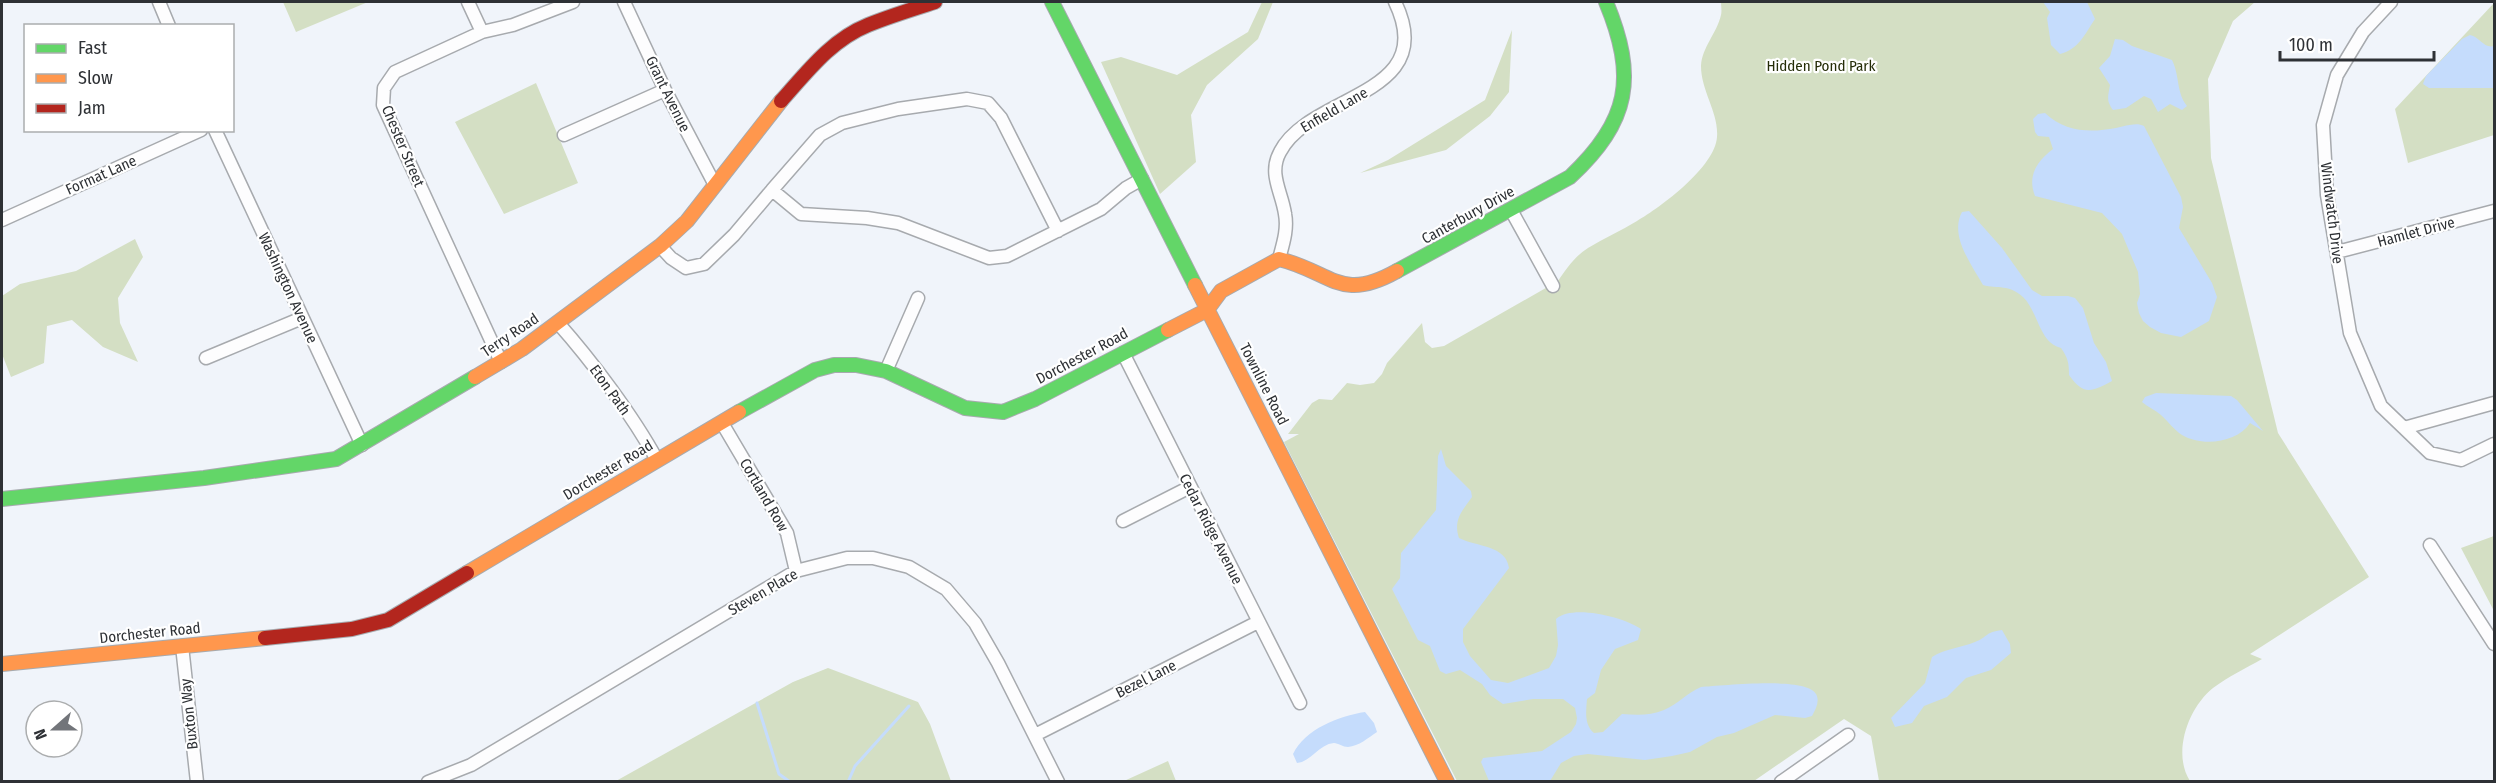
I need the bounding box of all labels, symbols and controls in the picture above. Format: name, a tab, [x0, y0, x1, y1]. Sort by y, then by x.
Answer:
legend	[24, 24, 234, 132]
scale bar	[2280, 24, 2434, 62]
text: 100 m	[2289, 34, 2333, 56]
text: Fast	[78, 37, 107, 59]
street label: Grant Avenue	[642, 53, 694, 135]
park label: Hidden Pond Park	[1766, 57, 1876, 75]
text: Slow	[78, 67, 113, 89]
street label: Enfield Lane	[1297, 84, 1371, 136]
text: Jam	[78, 97, 106, 119]
street label: Chester Street	[378, 102, 428, 190]
street label: Format Lane	[63, 151, 139, 199]
street label: Windwatch Drive	[2317, 161, 2347, 265]
street label: Canterbury Drive	[1419, 182, 1517, 248]
street label: Hamlet Drive	[2375, 213, 2457, 251]
street label: Washington Avenue	[254, 230, 322, 346]
street label: Terry Road	[478, 309, 542, 361]
street label: Dorchester Road	[1033, 324, 1131, 388]
street label: Townline Road	[1236, 340, 1292, 428]
street label: Eton Path	[586, 361, 634, 419]
street label: Dorchester Road	[560, 436, 656, 504]
street label: Cortland Row	[736, 455, 792, 535]
street label: Cedar Ridge Avenue	[1175, 471, 1247, 587]
street label: Steven Place	[725, 565, 801, 619]
street label: Dorchester Road	[99, 619, 201, 647]
street label: Bezel Lane	[1113, 656, 1179, 702]
street label: Buxton Way	[176, 677, 202, 750]
north arrow	[24, 699, 84, 759]
text: N	[30, 726, 51, 742]

